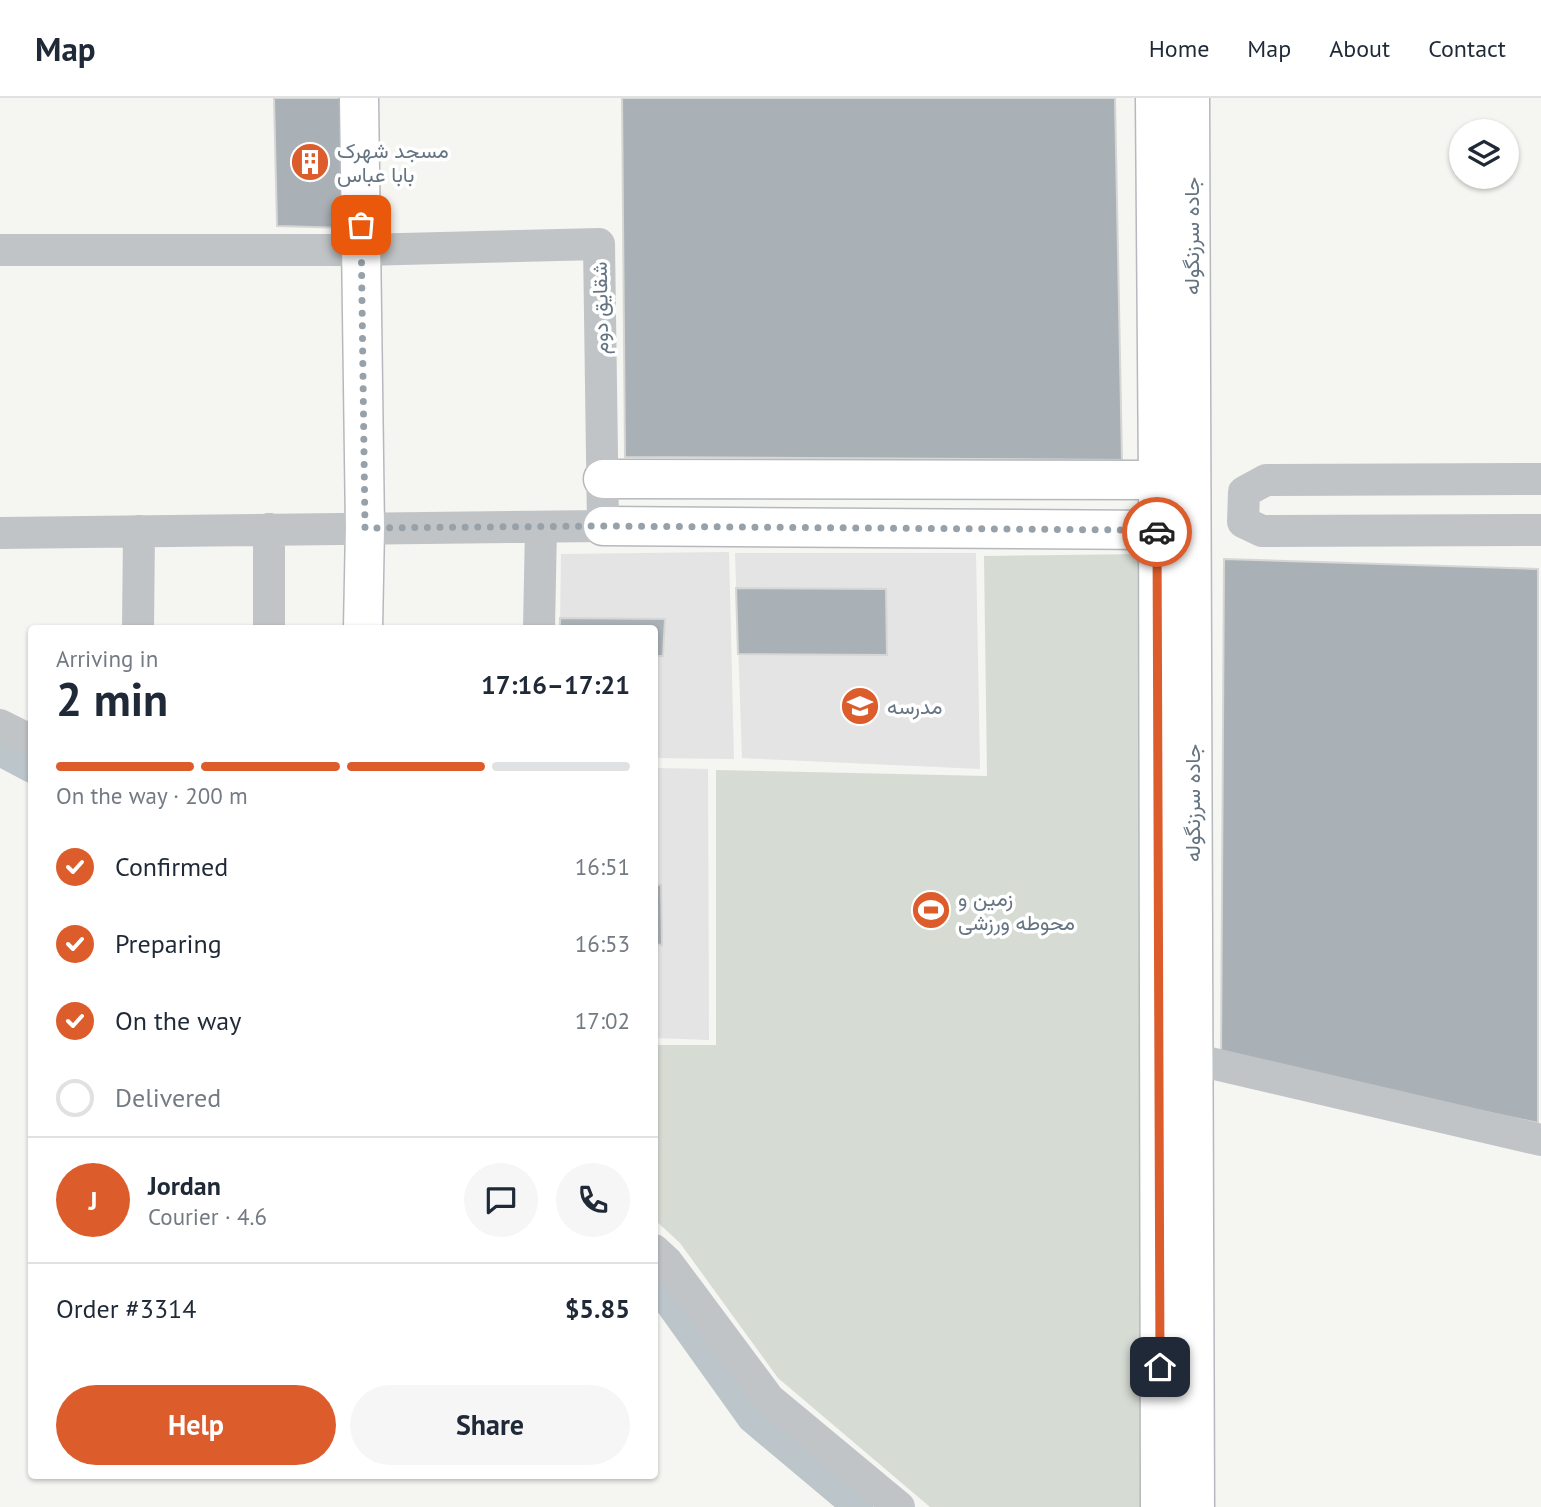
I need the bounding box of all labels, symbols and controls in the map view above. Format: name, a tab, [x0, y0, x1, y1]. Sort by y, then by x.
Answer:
text: Map	[35, 27, 96, 70]
text: Home	[1149, 33, 1209, 64]
text: Map	[1247, 33, 1291, 64]
text: About	[1329, 33, 1390, 64]
text: Contact	[1428, 33, 1506, 64]
map controls	[1449, 119, 1519, 189]
button: layers	[1449, 119, 1519, 189]
place label: مسجد شهرک بابا عباس	[337, 137, 449, 188]
building icon: مسجد شهرک بابا عباس	[289, 141, 331, 183]
street label: جاده سرزنگوله	[1178, 177, 1205, 295]
pin	[331, 195, 391, 255]
icon: bag	[342, 206, 380, 244]
street label: شقایق دوم	[586, 261, 615, 355]
courier	[1122, 497, 1192, 567]
icon: car	[1138, 513, 1176, 551]
text: Arriving in	[56, 644, 158, 673]
text: 17:16–17:21	[481, 668, 630, 701]
text: 2 min	[56, 669, 168, 729]
school or university icon: مدرسه	[839, 685, 881, 727]
place label: مدرسه	[887, 693, 942, 720]
street label: جاده سرزنگوله	[1179, 744, 1206, 862]
text: On the way · 200 m	[56, 781, 248, 810]
icon: check	[56, 848, 94, 886]
text: Confirmed	[115, 850, 228, 883]
text: 16:51	[575, 852, 630, 881]
place label: زمین و محوطه ورزشی	[958, 885, 1075, 936]
sports icon: زمین و محوطه ورزشی	[910, 889, 952, 931]
icon: check	[56, 925, 94, 963]
text: Preparing	[115, 927, 222, 960]
text: 16:53	[575, 929, 630, 958]
icon: check	[56, 1002, 94, 1040]
text: On the way	[115, 1004, 241, 1037]
text: 17:02	[575, 1006, 630, 1035]
text: Delivered	[115, 1081, 221, 1114]
button: chat	[464, 1163, 538, 1237]
button: phone	[556, 1163, 630, 1237]
text: Jordan	[148, 1169, 221, 1202]
text: J	[89, 1184, 97, 1217]
text: Courier · 4.6	[148, 1202, 267, 1231]
text: Order #3314	[56, 1292, 196, 1325]
text: $5.85	[565, 1292, 630, 1325]
pin	[1130, 1337, 1190, 1397]
icon: home	[1141, 1348, 1179, 1386]
button: Help	[56, 1385, 336, 1465]
button: Share	[350, 1385, 630, 1465]

